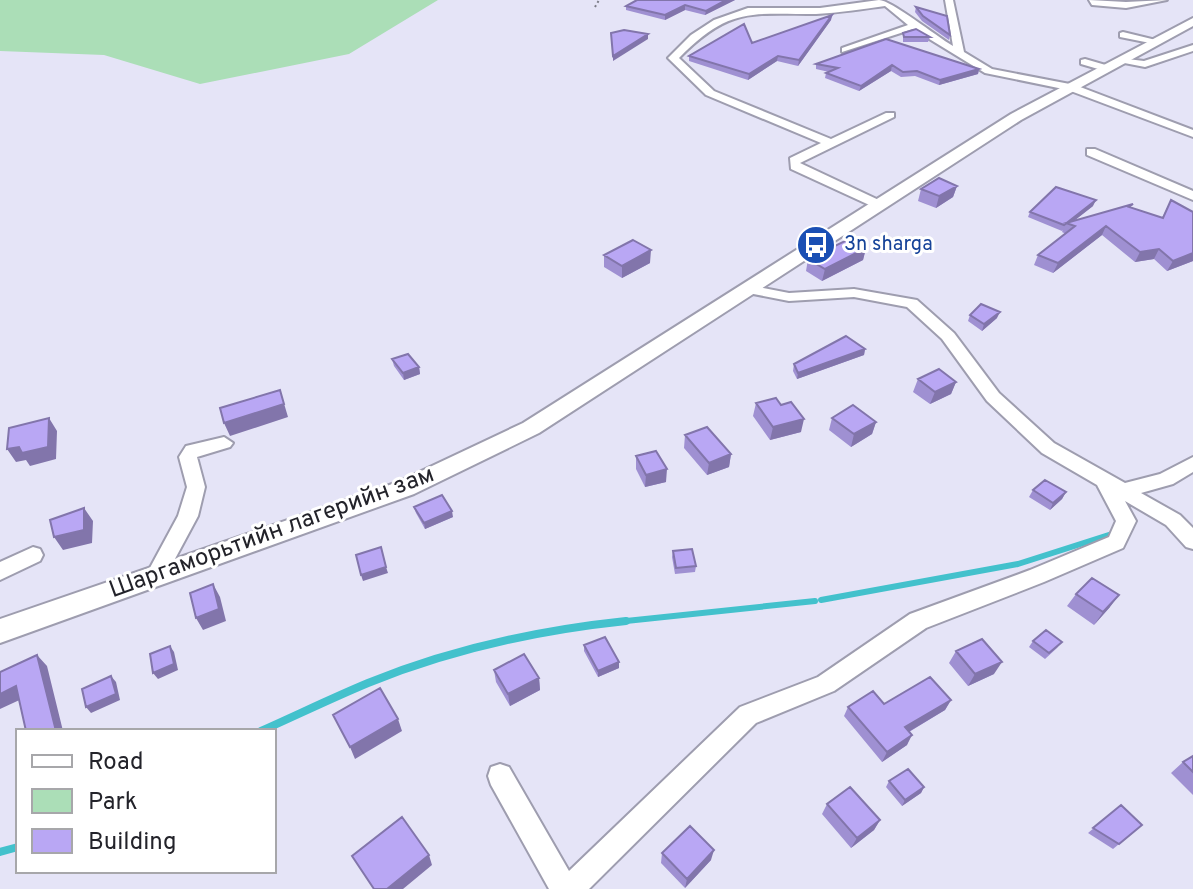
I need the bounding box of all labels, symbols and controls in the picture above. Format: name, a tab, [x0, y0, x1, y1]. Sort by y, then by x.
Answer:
bus stop icon: 3n sharga	[795, 224, 837, 266]
place label: 3n sharga	[844, 232, 933, 258]
street label: Шаргаморьтийн лагерийн зам	[105, 460, 439, 606]
legend	[16, 729, 276, 873]
text: Road	[88, 748, 144, 778]
text: Park	[88, 788, 138, 818]
text: Building	[88, 828, 177, 858]

